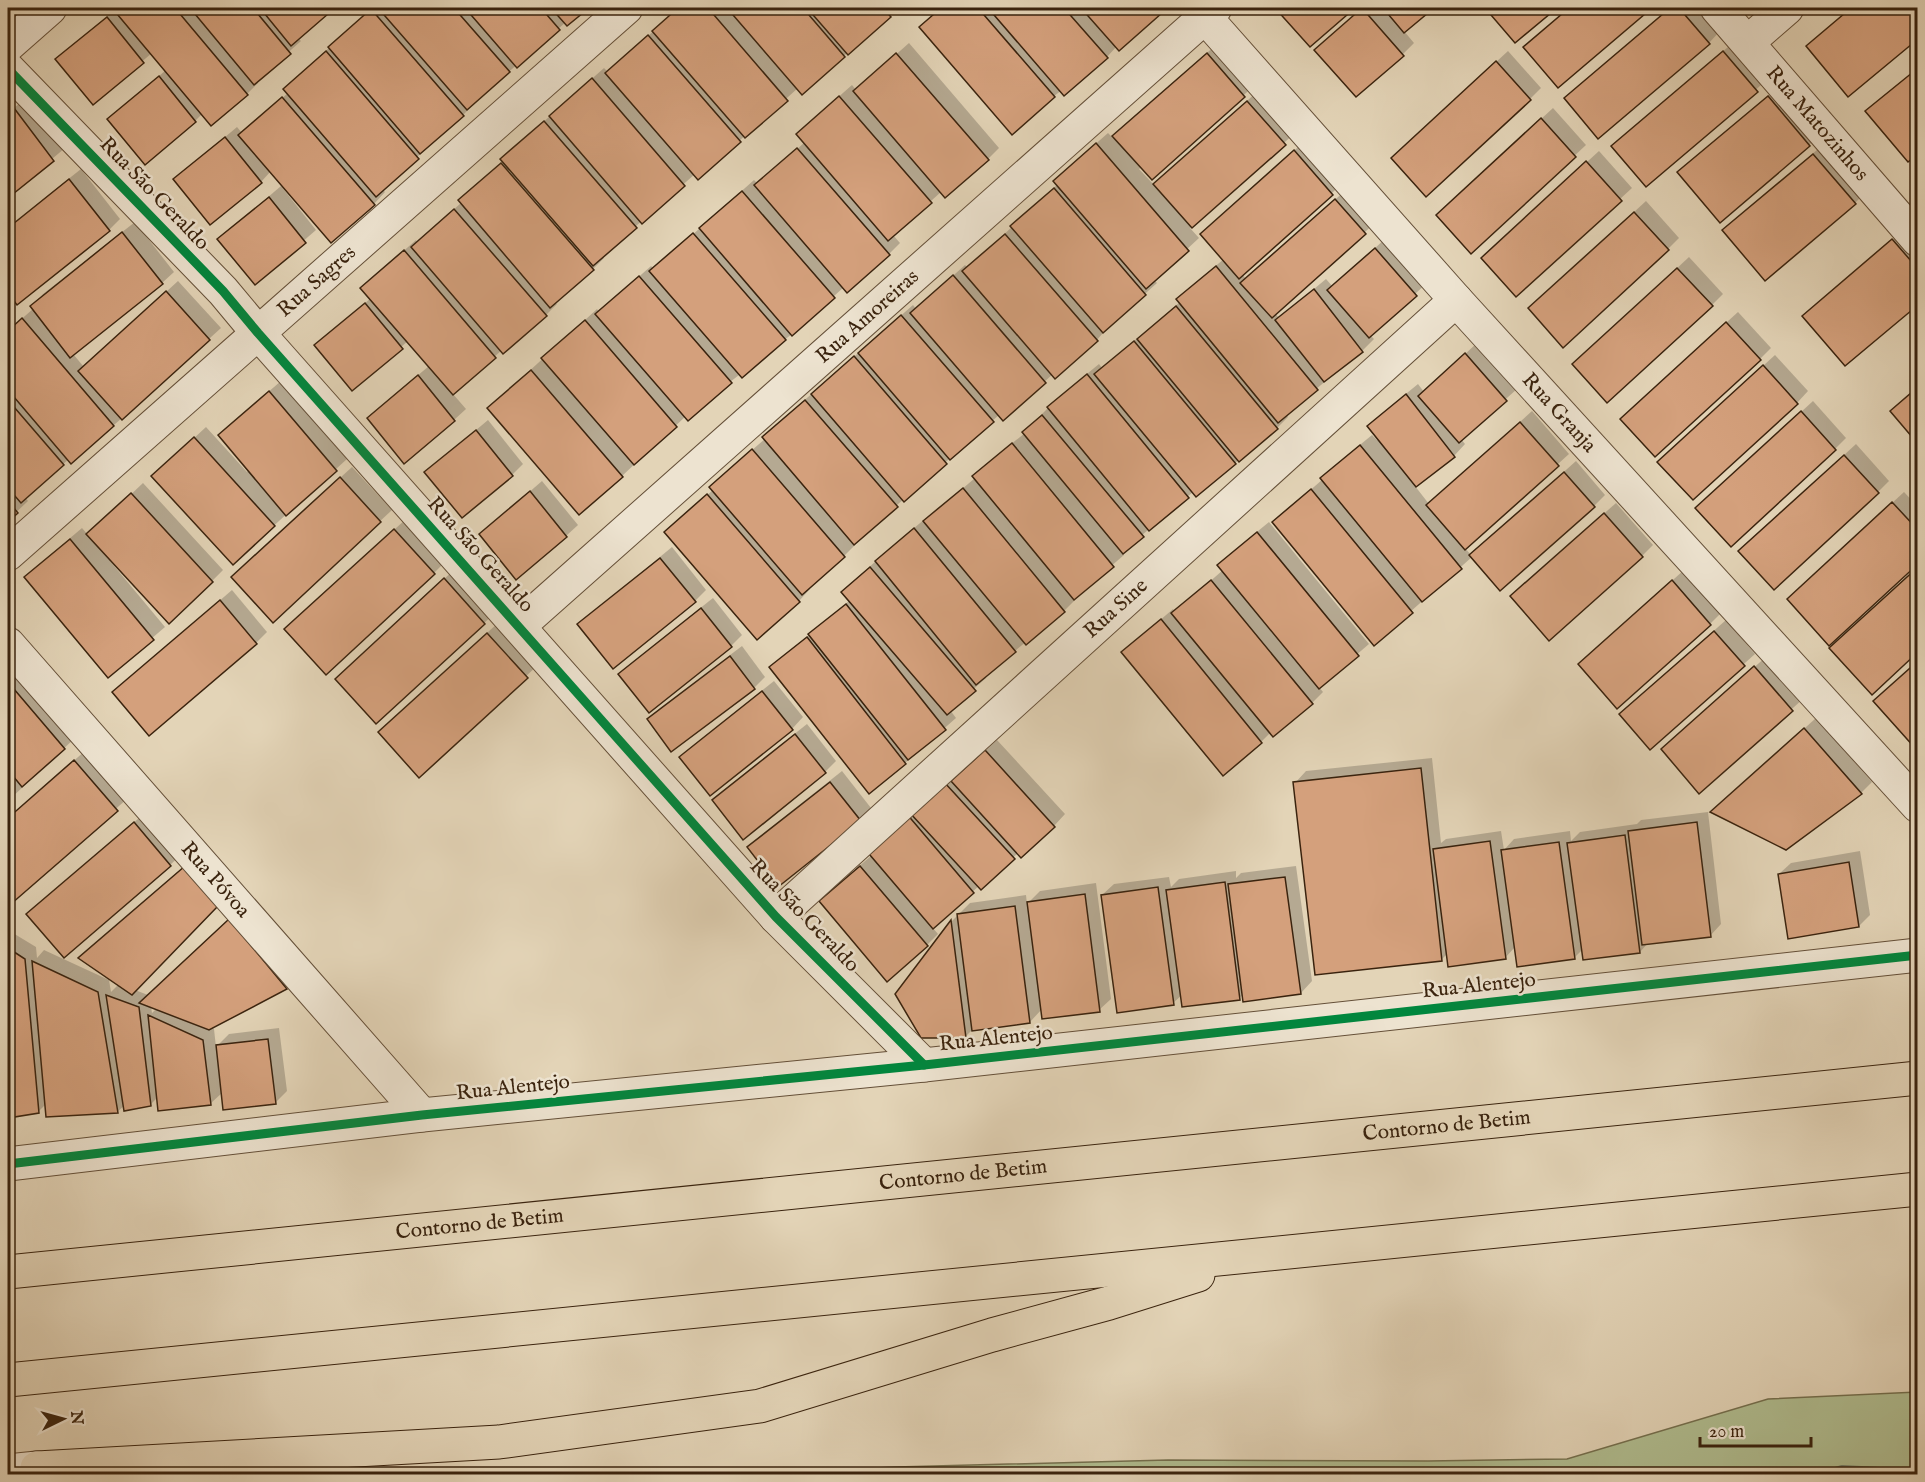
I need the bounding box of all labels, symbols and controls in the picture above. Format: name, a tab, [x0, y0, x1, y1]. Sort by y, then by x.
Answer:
street label: Rua Matozinhos	[1760, 60, 1875, 187]
street label: Rua São Geraldo	[93, 132, 215, 256]
street label: Rua Sagres	[272, 239, 362, 323]
street label: Rua Amoreiras	[810, 264, 925, 370]
street label: Rua Granja	[1516, 367, 1603, 459]
street label: Rua São Geraldo	[421, 491, 539, 619]
street label: Rua Sine	[1078, 572, 1154, 645]
street label: Rua Póvoa	[175, 836, 257, 924]
street label: Rua São Geraldo	[743, 854, 865, 978]
street label: Rua Alentejo	[1421, 967, 1537, 1005]
street label: Rua Alentejo	[938, 1020, 1054, 1058]
street label: Rua Alentejo	[455, 1069, 571, 1107]
street label: Contorno de Betim	[1361, 1104, 1532, 1148]
street label: Contorno de Betim	[878, 1153, 1048, 1197]
street label: Contorno de Betim	[394, 1202, 565, 1246]
north arrow	[33, 1389, 93, 1449]
text: N	[65, 1409, 87, 1426]
scale bar	[1700, 1410, 1811, 1448]
text: 20 m	[1709, 1421, 1744, 1444]

